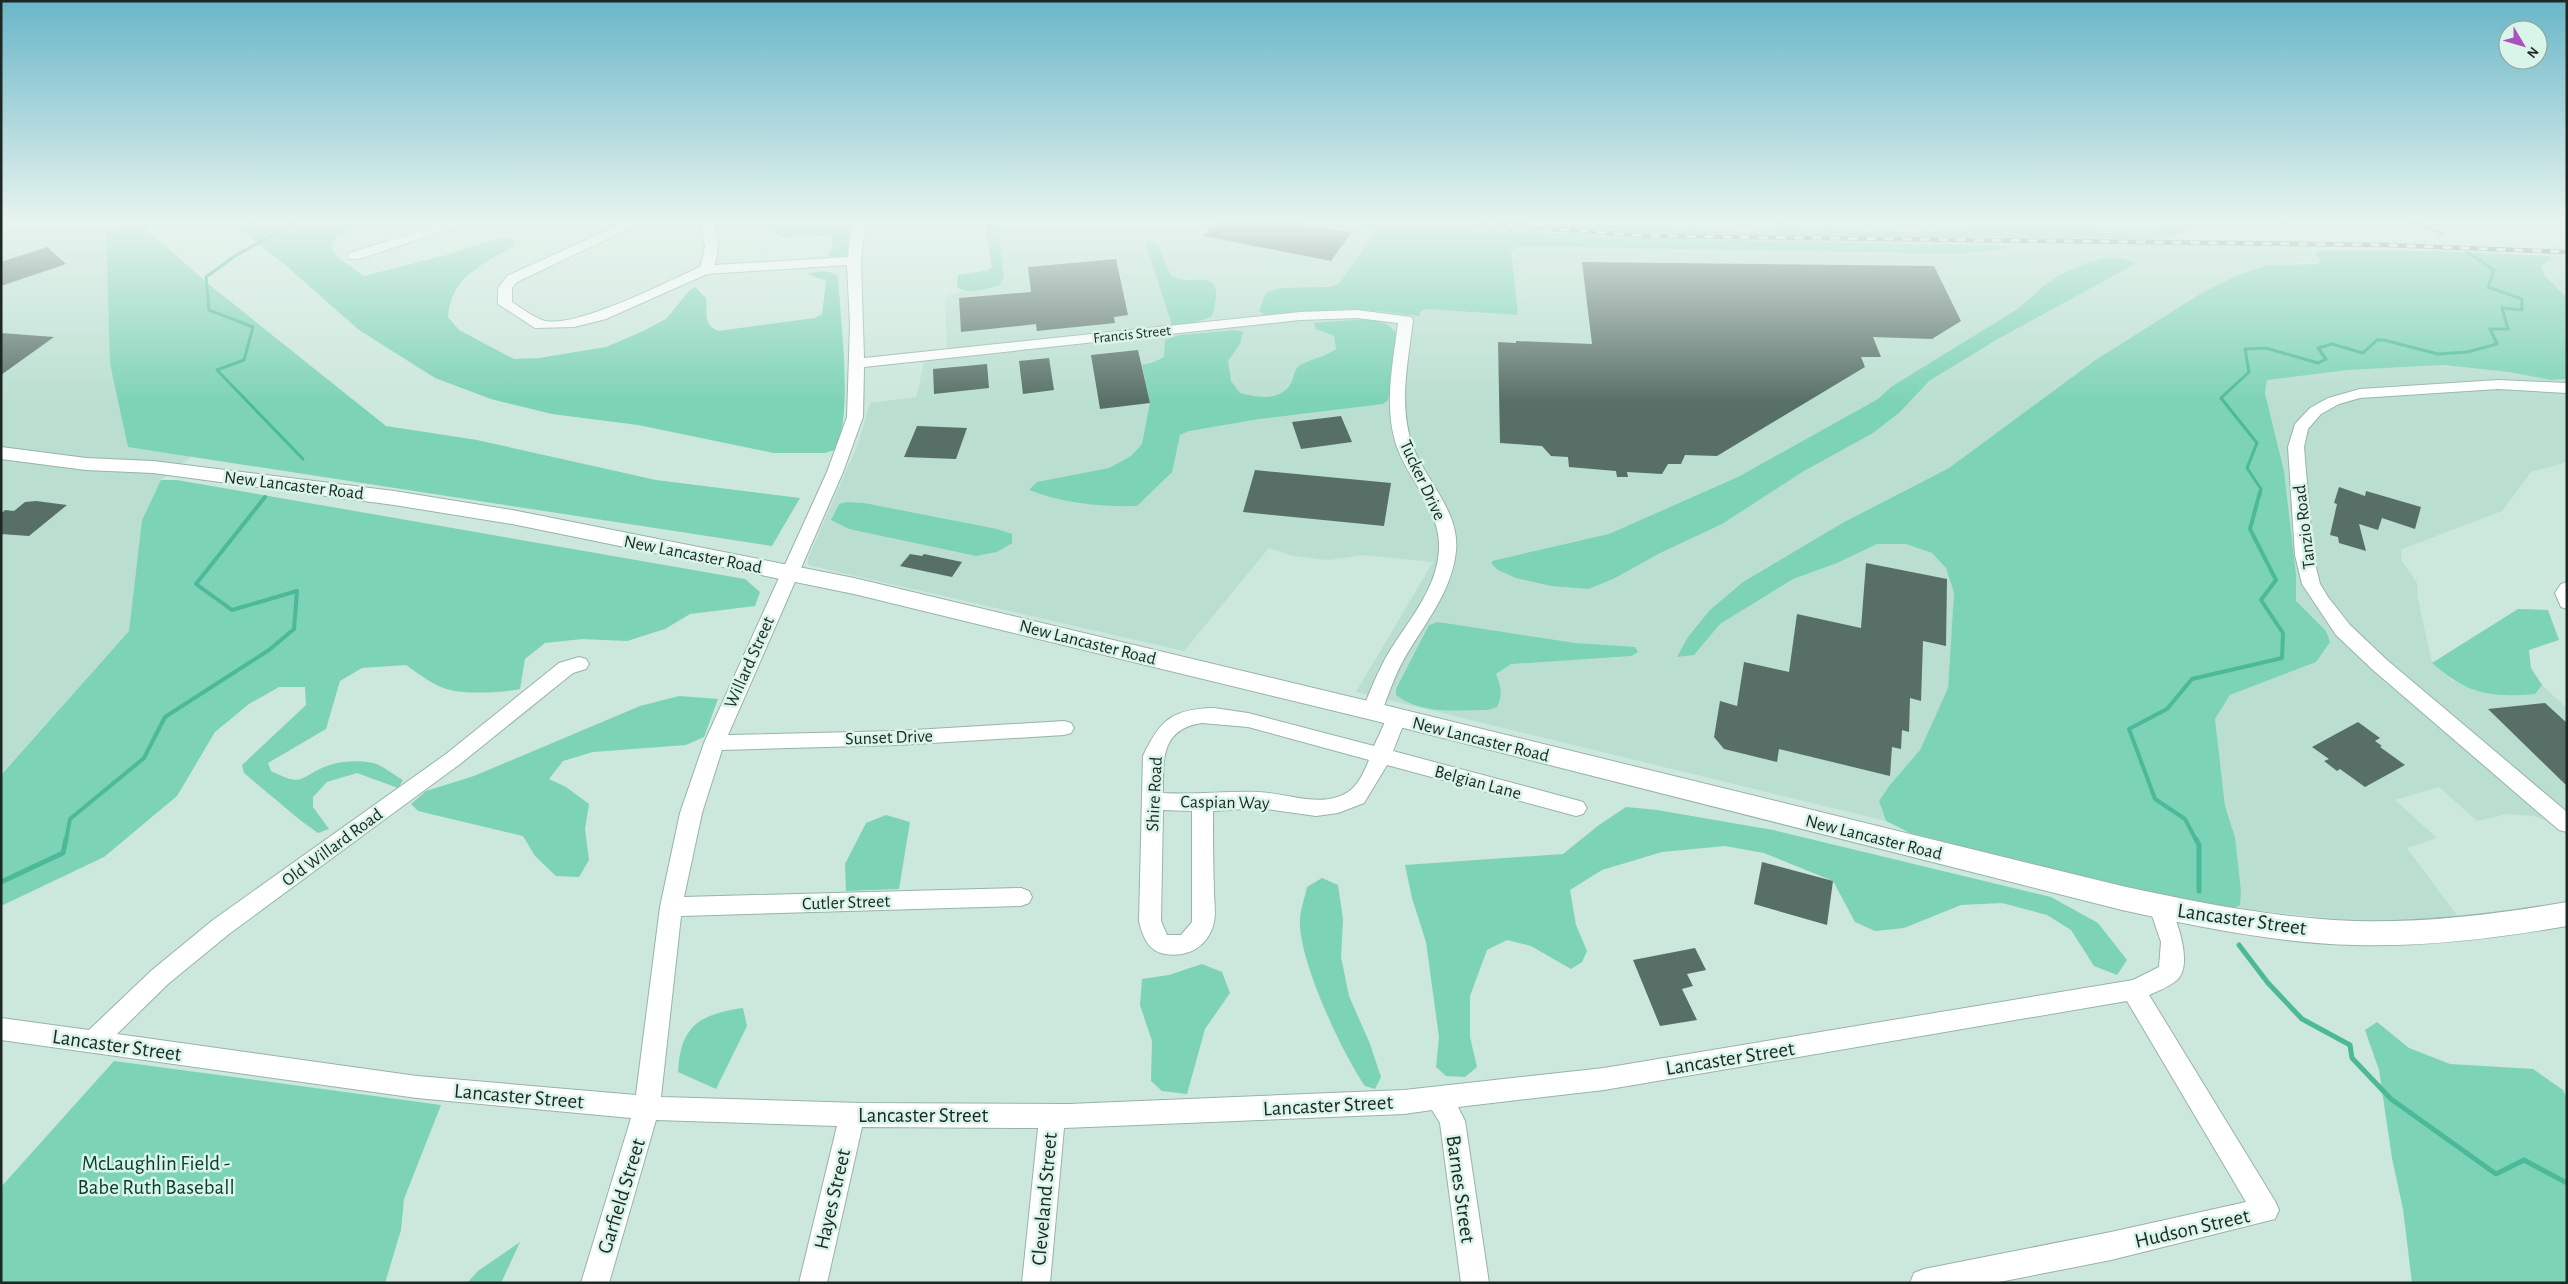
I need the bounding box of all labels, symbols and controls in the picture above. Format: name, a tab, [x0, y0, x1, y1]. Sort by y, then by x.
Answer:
north arrow	[2498, 20, 2548, 70]
text: N	[2524, 44, 2541, 61]
street label: Francis Street	[1093, 323, 1172, 346]
street label: Tucker Drive	[1396, 438, 1448, 523]
street label: New Lancaster Road	[223, 469, 365, 503]
street label: Tanzio Road	[2291, 484, 2319, 570]
street label: New Lancaster Road	[622, 533, 763, 577]
street label: Willard Street	[722, 614, 778, 711]
street label: New Lancaster Road	[1017, 617, 1158, 669]
street label: New Lancaster Road	[1410, 714, 1551, 766]
street label: Sunset Drive	[845, 727, 933, 749]
street label: Shire Road	[1144, 756, 1166, 832]
street label: Belgian Lane	[1432, 763, 1523, 803]
street label: Caspian Way	[1180, 793, 1270, 813]
street label: Old Willard Road	[279, 805, 386, 890]
street label: New Lancaster Road	[1803, 812, 1944, 864]
street label: Cutler Street	[802, 892, 891, 914]
street label: Lancaster Street	[2176, 900, 2308, 939]
street label: Lancaster Street	[51, 1026, 183, 1065]
street label: Lancaster Street	[1664, 1038, 1796, 1079]
street label: Lancaster Street	[453, 1080, 585, 1113]
street label: Lancaster Street	[1262, 1092, 1394, 1119]
street label: Lancaster Street	[858, 1105, 988, 1126]
street label: Cleveland Street	[1028, 1131, 1061, 1266]
street label: Barnes Street	[1443, 1134, 1479, 1245]
street label: Garfield Street	[594, 1136, 649, 1256]
street label: Hayes Street	[811, 1147, 854, 1251]
park label: McLaughlin Field - Babe Ruth Baseball	[77, 1153, 235, 1198]
street label: Hudson Street	[2133, 1205, 2252, 1252]

